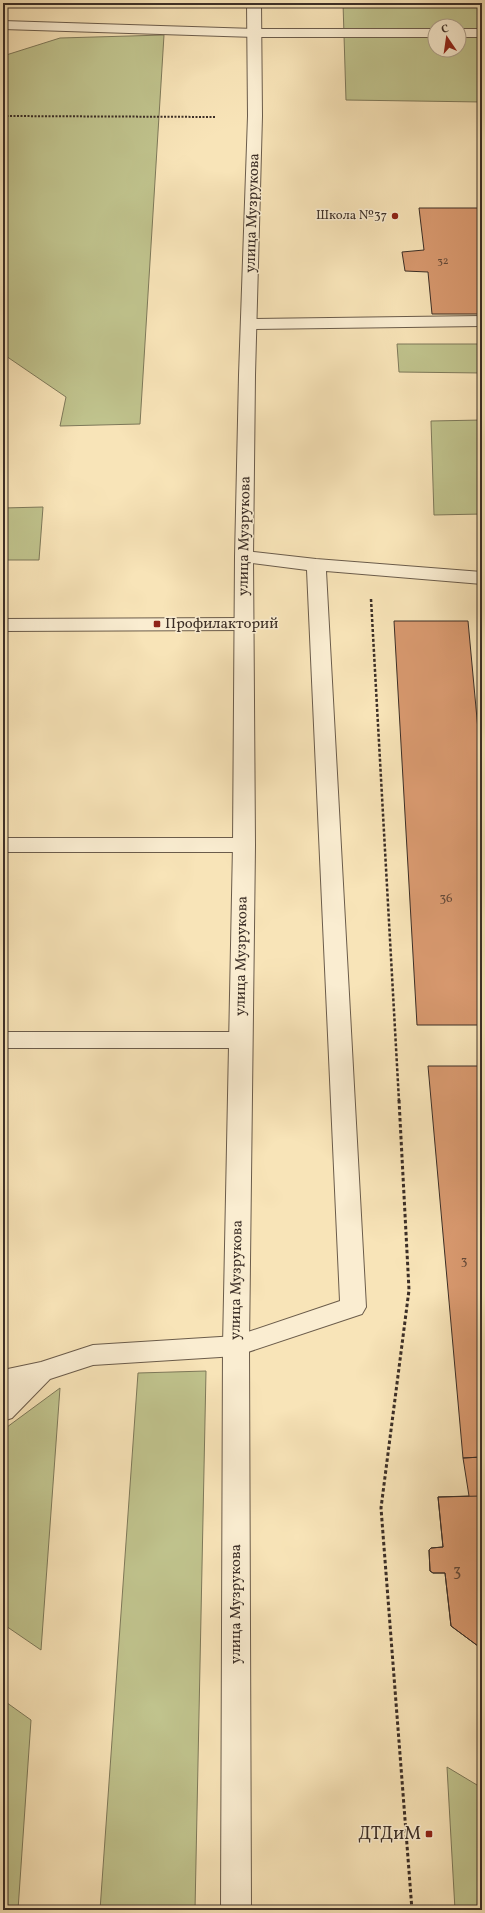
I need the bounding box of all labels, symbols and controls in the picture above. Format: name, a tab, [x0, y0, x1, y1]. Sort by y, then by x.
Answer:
north arrow	[427, 18, 467, 58]
text: С	[440, 22, 450, 38]
street label: улица Музрукова	[240, 153, 266, 273]
place label: Школа №37	[316, 207, 387, 225]
marker: Школа №37	[390, 211, 400, 221]
house number: 32	[437, 254, 449, 269]
street label: улица Музрукова	[233, 476, 257, 596]
place label: Профилакторий	[165, 614, 278, 635]
marker: Профилакторий	[152, 619, 162, 629]
house number: 36	[439, 890, 453, 908]
street label: улица Музрукова	[230, 896, 254, 1016]
street label: улица Музрукова	[225, 1220, 249, 1340]
house number: 3	[461, 1253, 468, 1271]
street label: улица Музрукова	[226, 1544, 247, 1664]
house number: 3	[453, 1561, 461, 1583]
place label: ДТДиМ	[358, 1822, 421, 1847]
marker: ДТДиМ	[424, 1829, 434, 1839]

